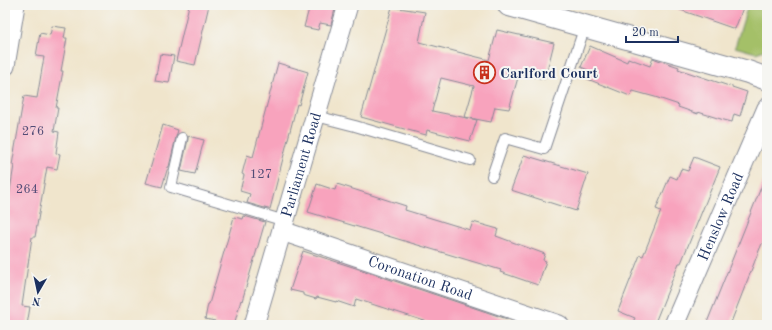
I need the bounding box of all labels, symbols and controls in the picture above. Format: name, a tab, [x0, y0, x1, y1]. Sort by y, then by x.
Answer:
scale bar	[626, 18, 678, 44]
text: 20 m	[632, 27, 659, 39]
building icon: Carlford Court	[472, 60, 498, 86]
place label: Carlford Court	[500, 67, 598, 82]
street label: Parliament Road	[280, 111, 325, 219]
house number: 276	[22, 125, 44, 138]
house number: 127	[250, 168, 272, 181]
street label: Henslow Road	[696, 171, 747, 263]
house number: 264	[16, 183, 38, 196]
street label: Coronation Road	[366, 255, 474, 304]
north arrow	[18, 272, 58, 312]
text: N	[31, 294, 42, 306]

